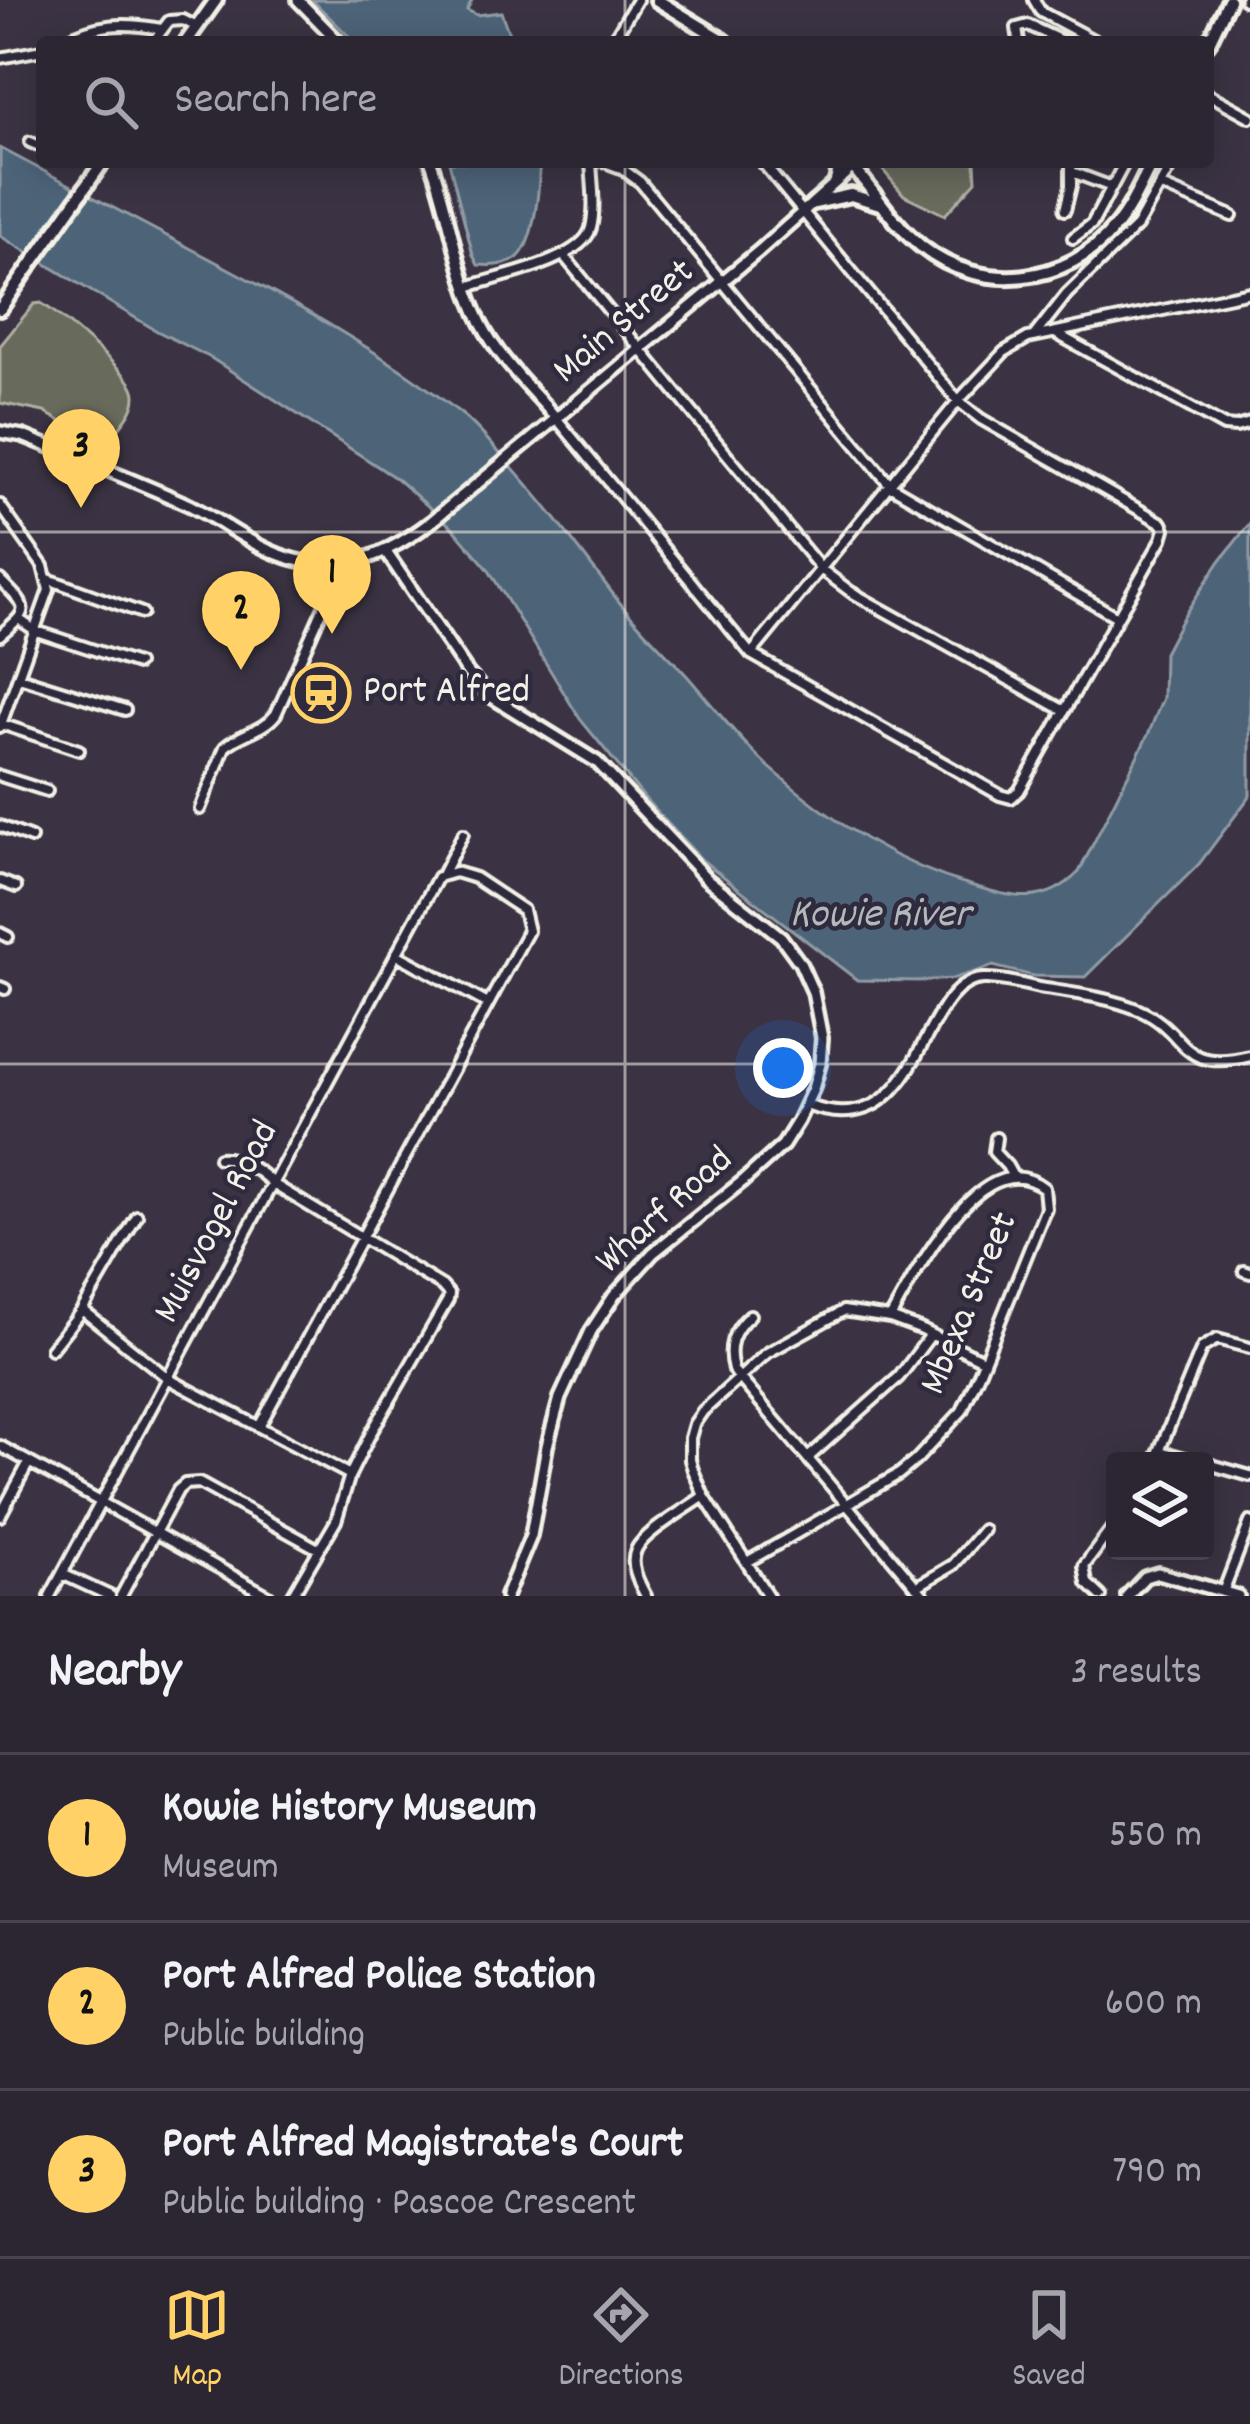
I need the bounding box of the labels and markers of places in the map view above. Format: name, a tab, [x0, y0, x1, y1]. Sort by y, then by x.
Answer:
pin: 3	[42, 409, 120, 508]
pin: 1	[293, 535, 371, 634]
pin: 2	[202, 571, 280, 670]
station icon: Port Alfred	[290, 662, 352, 724]
place label: Port Alfred	[363, 666, 530, 721]

